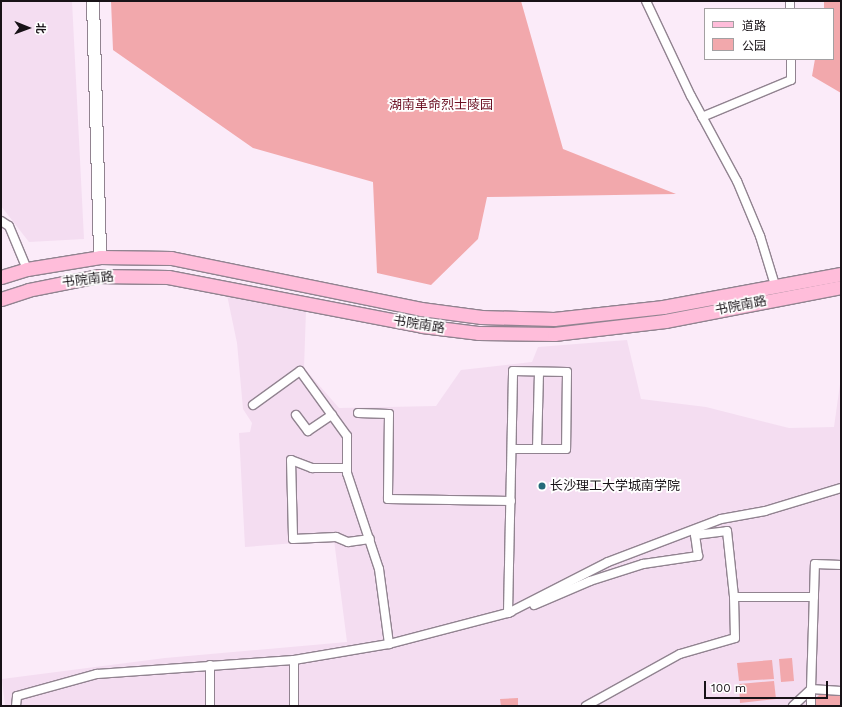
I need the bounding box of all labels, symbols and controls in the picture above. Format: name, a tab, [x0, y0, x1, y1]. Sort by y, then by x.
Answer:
north arrow	[8, 8, 48, 48]
legend	[704, 8, 834, 60]
text: 道路	[742, 19, 766, 33]
text: 北	[34, 23, 47, 34]
text: 公园	[742, 39, 766, 53]
park label: 湖南革命烈士陵园	[389, 97, 493, 113]
street label: 书院南路	[61, 269, 115, 291]
street label: 书院南路	[714, 293, 768, 319]
street label: 书院南路	[392, 313, 446, 337]
place label: 长沙理工大学城南学院	[550, 478, 680, 494]
marker: 长沙理工大学城南学院	[537, 481, 547, 491]
scale bar	[706, 673, 830, 699]
text: 100 m	[711, 681, 746, 695]

